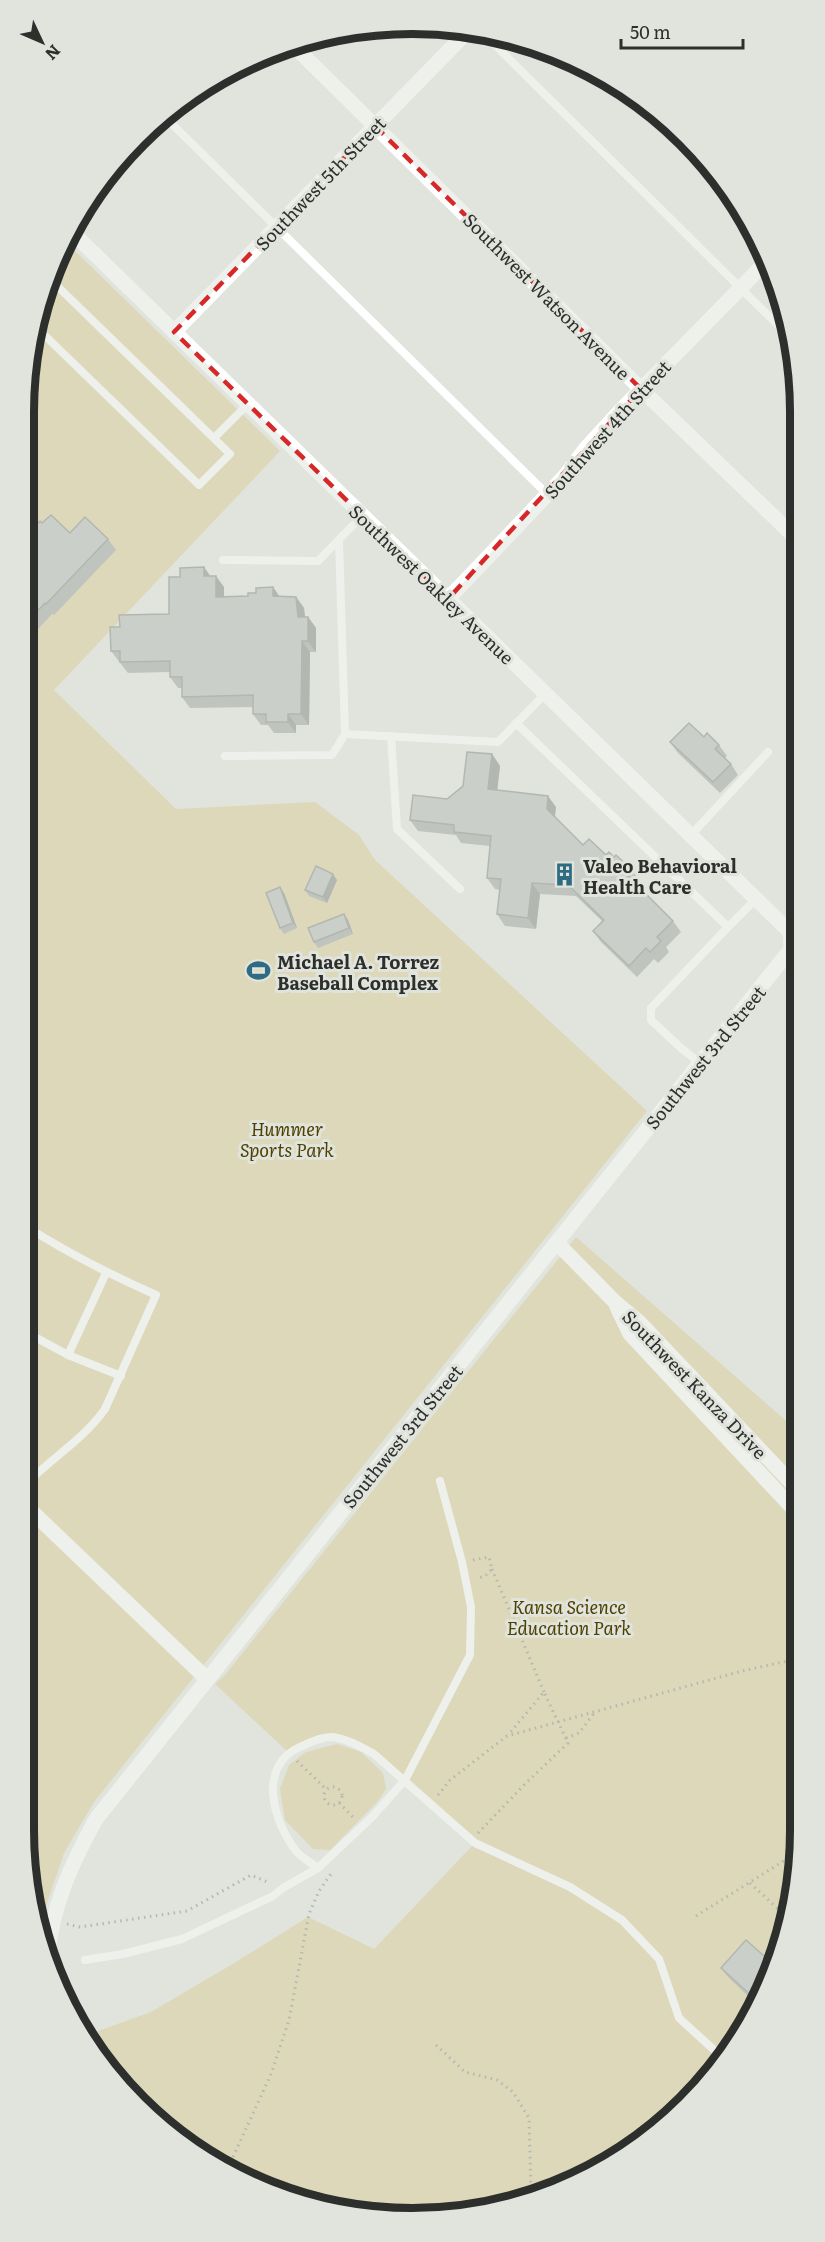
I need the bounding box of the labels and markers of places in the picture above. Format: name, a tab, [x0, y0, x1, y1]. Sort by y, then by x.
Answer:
place label: Valeo Behavioral Health Care	[583, 852, 738, 900]
building icon: Valeo Behavioral Health Care	[552, 862, 578, 888]
place label: Michael A. Torrez Baseball Complex	[277, 948, 440, 996]
sports icon: Michael A. Torrez Baseball Complex	[246, 958, 272, 984]

